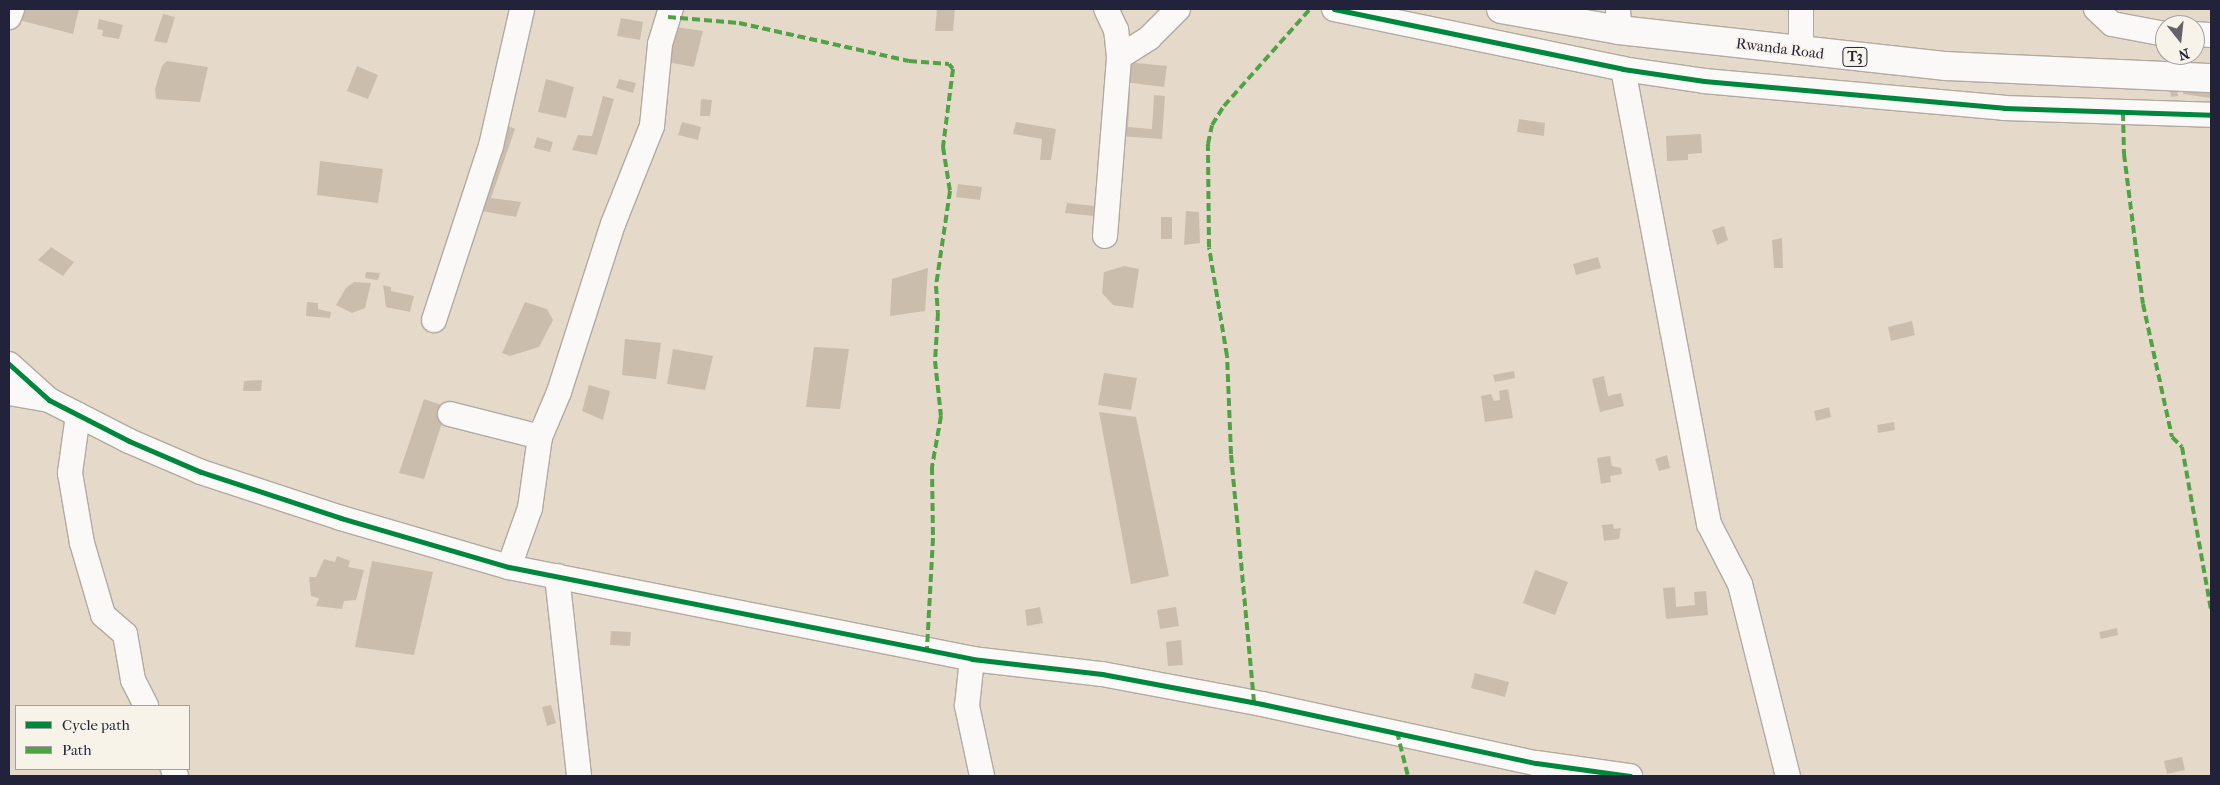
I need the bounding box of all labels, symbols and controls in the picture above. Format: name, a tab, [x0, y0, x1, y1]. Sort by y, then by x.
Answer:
north arrow	[2155, 15, 2205, 65]
street label: Rwanda Road	[1735, 35, 1825, 63]
text: N	[2177, 44, 2191, 64]
road number: T3	[1841, 46, 1869, 68]
legend	[15, 705, 190, 770]
text: Cycle path	[62, 716, 130, 734]
text: Path	[62, 741, 92, 759]

